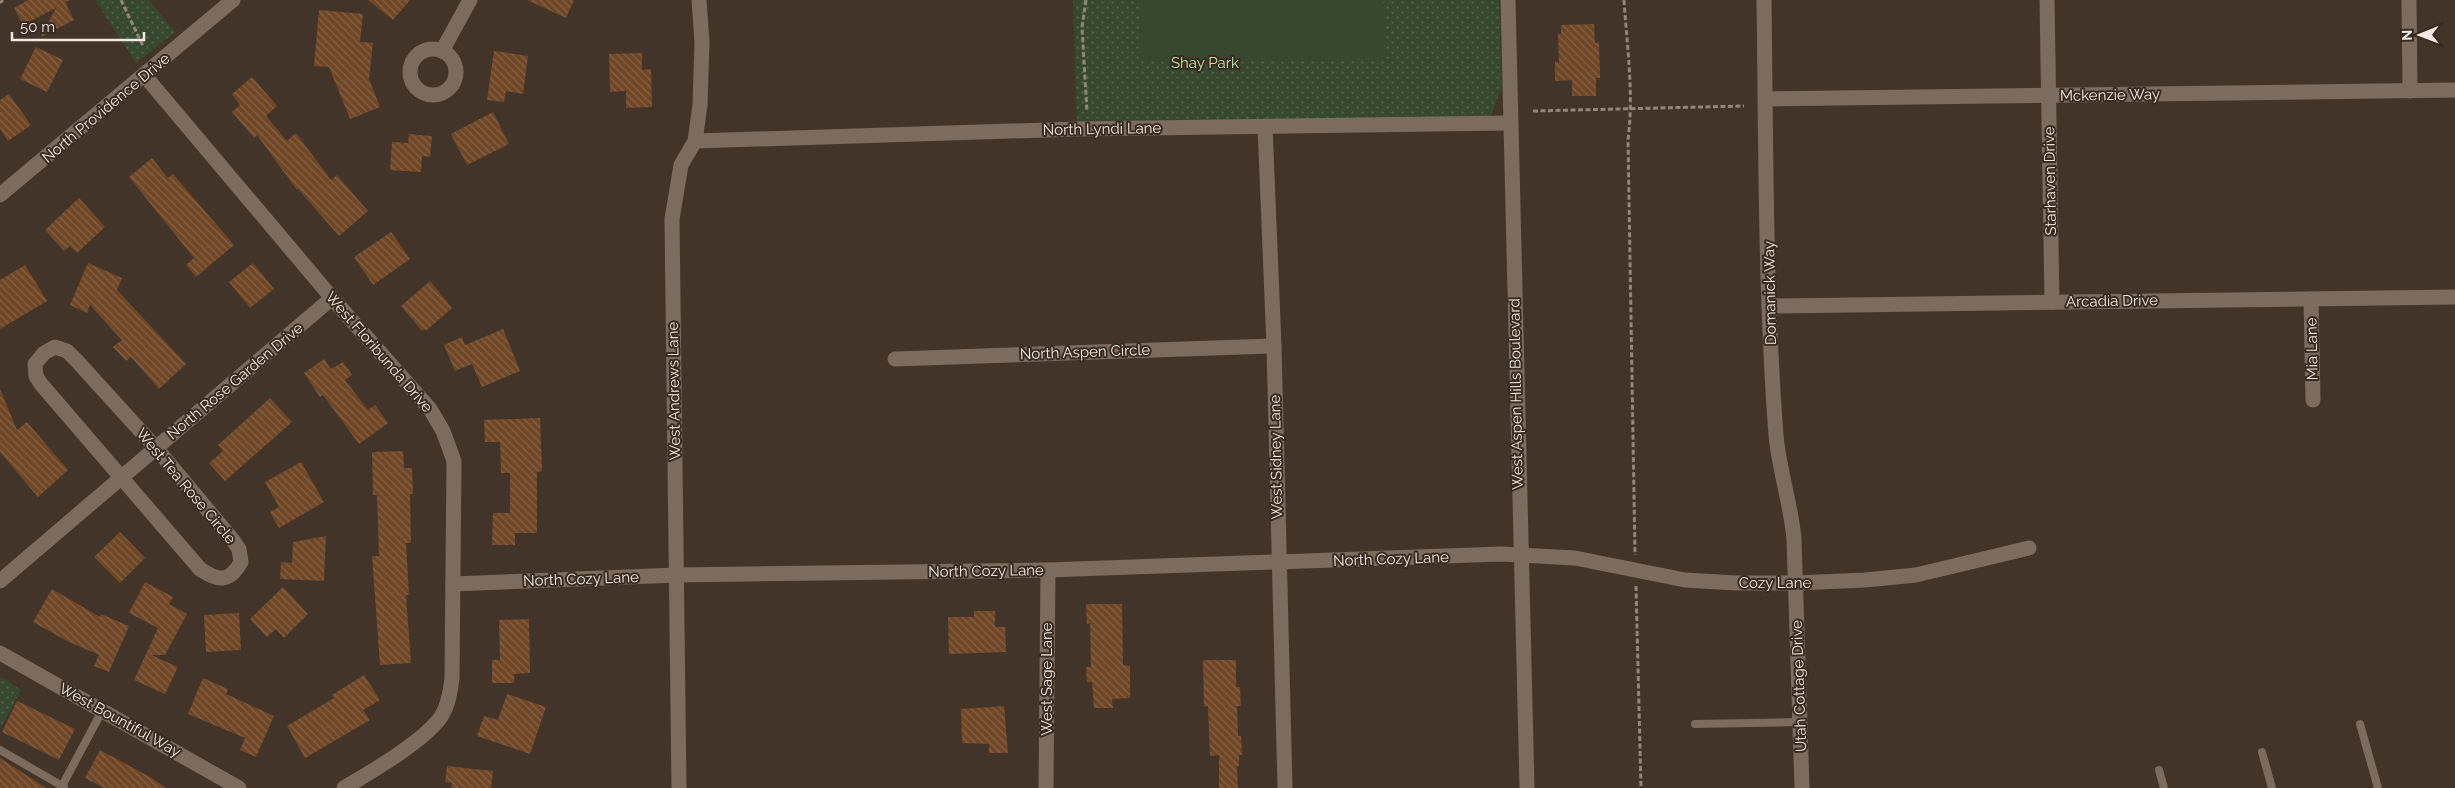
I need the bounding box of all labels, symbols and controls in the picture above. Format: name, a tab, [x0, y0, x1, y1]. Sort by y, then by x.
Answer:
scale bar	[12, 10, 145, 42]
north arrow	[2395, 10, 2445, 60]
text: 50 m	[20, 18, 55, 36]
text: N	[2399, 30, 2415, 41]
street label: North Providence Drive	[39, 49, 174, 167]
park label: Shay Park	[1171, 54, 1239, 72]
street label: Mckenzie Way	[2060, 85, 2160, 105]
street label: North Lyndi Lane	[1043, 119, 1162, 139]
street label: Starhaven Drive	[2040, 126, 2060, 236]
street label: Domanick Way	[1760, 241, 1780, 345]
street label: West Floribunda Drive	[322, 288, 436, 416]
street label: Arcadia Drive	[2066, 291, 2158, 311]
street label: West Aspen Hills Boulevard	[1505, 298, 1527, 490]
street label: Mia Lane	[2302, 317, 2322, 381]
street label: North Rose Garden Drive	[163, 319, 307, 443]
street label: West Andrews Lane	[664, 321, 684, 460]
street label: North Aspen Circle	[1020, 341, 1151, 363]
street label: West Sidney Lane	[1266, 394, 1286, 519]
street label: West Tea Rose Circle	[132, 424, 240, 548]
street label: North Cozy Lane	[1333, 548, 1449, 570]
street label: North Cozy Lane	[928, 561, 1044, 581]
street label: North Cozy Lane	[523, 568, 639, 590]
street label: Cozy Lane	[1739, 574, 1811, 592]
street label: Utah Cottage Drive	[1788, 620, 1810, 752]
street label: West Sage Lane	[1038, 622, 1056, 736]
street label: West Bountiful Way	[56, 679, 184, 761]

